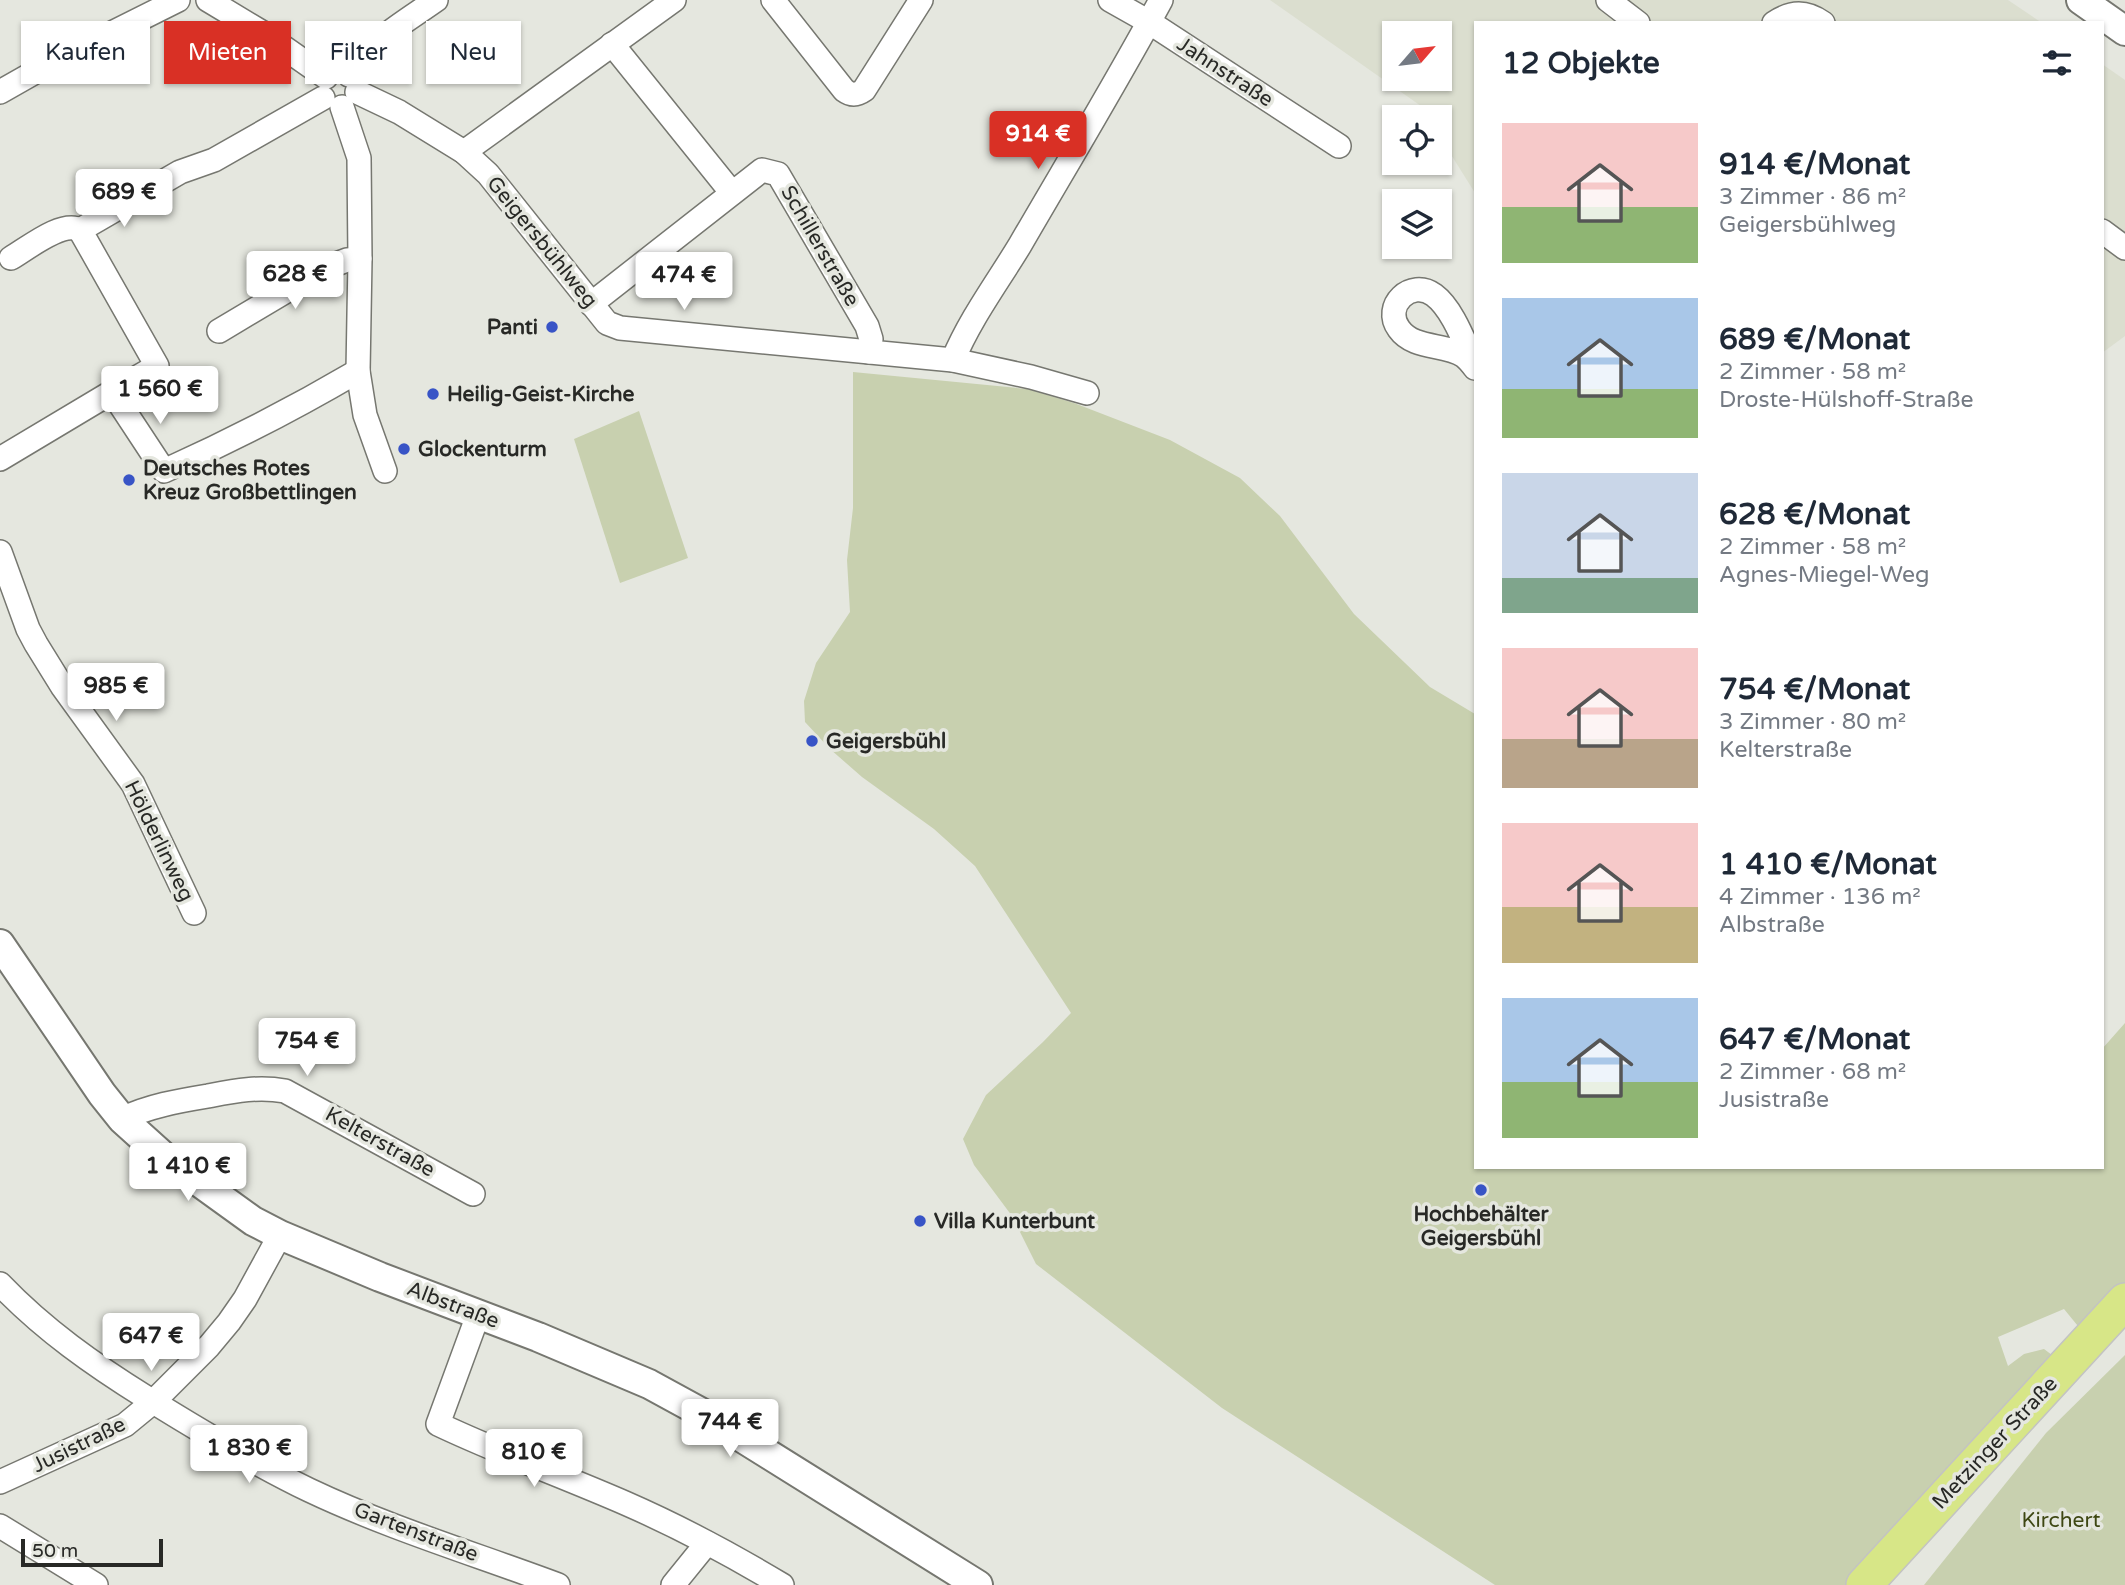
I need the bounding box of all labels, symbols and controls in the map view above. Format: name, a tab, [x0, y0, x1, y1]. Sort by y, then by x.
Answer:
chip: Kaufen	[21, 21, 150, 84]
chip: Mieten	[164, 21, 291, 84]
chip: Filter	[305, 21, 412, 84]
chip: Neu	[426, 21, 521, 84]
north arrow	[1382, 21, 1452, 91]
map controls	[1382, 21, 1452, 259]
street label: Jahnstraße	[1172, 32, 1278, 112]
icon: filters	[2038, 44, 2076, 82]
text: 12 Objekte	[1502, 45, 1660, 82]
button: locate	[1382, 105, 1452, 175]
pin: 914 €	[989, 111, 1087, 171]
text: 914 €	[1006, 120, 1071, 148]
text: 914 €/Monat	[1719, 146, 1910, 183]
icon: home	[1558, 151, 1642, 235]
pin: 689 €	[75, 170, 173, 229]
street label: Geigersbühlweg	[481, 171, 603, 313]
text: 689 €	[92, 178, 157, 206]
street label: Schillerstraße	[775, 181, 865, 311]
text: 3 Zimmer · 86 m²	[1719, 183, 1906, 211]
button: layers	[1382, 189, 1452, 259]
text: Geigersbühlweg	[1719, 211, 1896, 239]
pin: 628 €	[246, 252, 344, 311]
pin: 474 €	[635, 252, 733, 312]
text: 628 €	[263, 260, 328, 288]
text: 474 €	[652, 261, 717, 289]
place label: Panti	[487, 315, 538, 340]
marker: Panti	[544, 319, 560, 335]
text: 689 €/Monat	[1719, 321, 1910, 358]
icon: home	[1558, 326, 1642, 410]
text: 2 Zimmer · 58 m²	[1719, 358, 1906, 386]
pin: 1 560 €	[95, 366, 225, 426]
text: 1 560 €	[117, 375, 203, 403]
place label: Heilig-Geist-Kirche	[447, 382, 635, 407]
marker: Heilig-Geist-Kirche	[425, 386, 441, 402]
text: Droste-Hülshoff-Straße	[1719, 386, 1973, 414]
place label: Glockenturm	[418, 437, 547, 462]
marker: Glockenturm	[396, 441, 412, 457]
place label: Deutsches Rotes Kreuz Großbettlingen	[143, 456, 357, 505]
marker: Deutsches Rotes Kreuz Großbettlingen	[121, 472, 137, 488]
text: 628 €/Monat	[1719, 496, 1910, 533]
icon: home	[1558, 501, 1642, 585]
text: 2 Zimmer · 58 m²	[1719, 533, 1906, 561]
text: Agnes-Miegel-Weg	[1719, 561, 1930, 589]
pin: 985 €	[67, 664, 165, 723]
text: 754 €/Monat	[1719, 671, 1910, 708]
text: 985 €	[84, 672, 149, 700]
icon: home	[1558, 676, 1642, 760]
text: 3 Zimmer · 80 m²	[1719, 708, 1906, 736]
place label: Geigersbühl	[826, 729, 946, 754]
marker: Geigersbühl	[804, 733, 820, 749]
text: Kelterstraße	[1719, 736, 1852, 764]
street label: Hölderlinweg	[119, 776, 199, 906]
text: 1 410 €/Monat	[1719, 846, 1937, 883]
icon: home	[1558, 851, 1642, 935]
text: 4 Zimmer · 136 m²	[1719, 883, 1921, 911]
text: Albstraße	[1719, 911, 1825, 939]
pin: 754 €	[258, 1018, 356, 1078]
text: 647 €/Monat	[1719, 1021, 1910, 1058]
icon: home	[1558, 1026, 1642, 1110]
text: 754 €	[275, 1027, 340, 1055]
text: 2 Zimmer · 68 m²	[1719, 1058, 1906, 1086]
text: Jusistraße	[1719, 1086, 1829, 1114]
street label: Kelterstraße	[321, 1102, 439, 1182]
pin: 1 410 €	[123, 1144, 253, 1203]
text: 1 410 €	[145, 1152, 231, 1180]
marker: Hochbehälter Geigersbühl	[1473, 1182, 1489, 1198]
place label: Hochbehälter Geigersbühl	[1413, 1202, 1549, 1251]
place label: Villa Kunterbunt	[934, 1209, 1095, 1234]
marker: Villa Kunterbunt	[912, 1213, 928, 1229]
street label: Albstraße	[403, 1276, 503, 1334]
pin: 647 €	[102, 1314, 200, 1373]
text: 647 €	[119, 1322, 184, 1350]
street label: Metzinger Straße	[1927, 1371, 2063, 1514]
pin: 744 €	[681, 1400, 779, 1459]
text: 744 €	[698, 1408, 763, 1436]
street label: Jusistraße	[28, 1412, 130, 1478]
pin: 1 830 €	[184, 1426, 314, 1485]
pin: 810 €	[485, 1430, 583, 1489]
text: 1 830 €	[206, 1434, 292, 1462]
text: 810 €	[502, 1438, 567, 1466]
street label: Gartenstraße	[350, 1497, 482, 1567]
park label: Kirchert	[2022, 1508, 2100, 1533]
scale bar	[21, 1536, 163, 1568]
text: 50 m	[32, 1540, 78, 1562]

